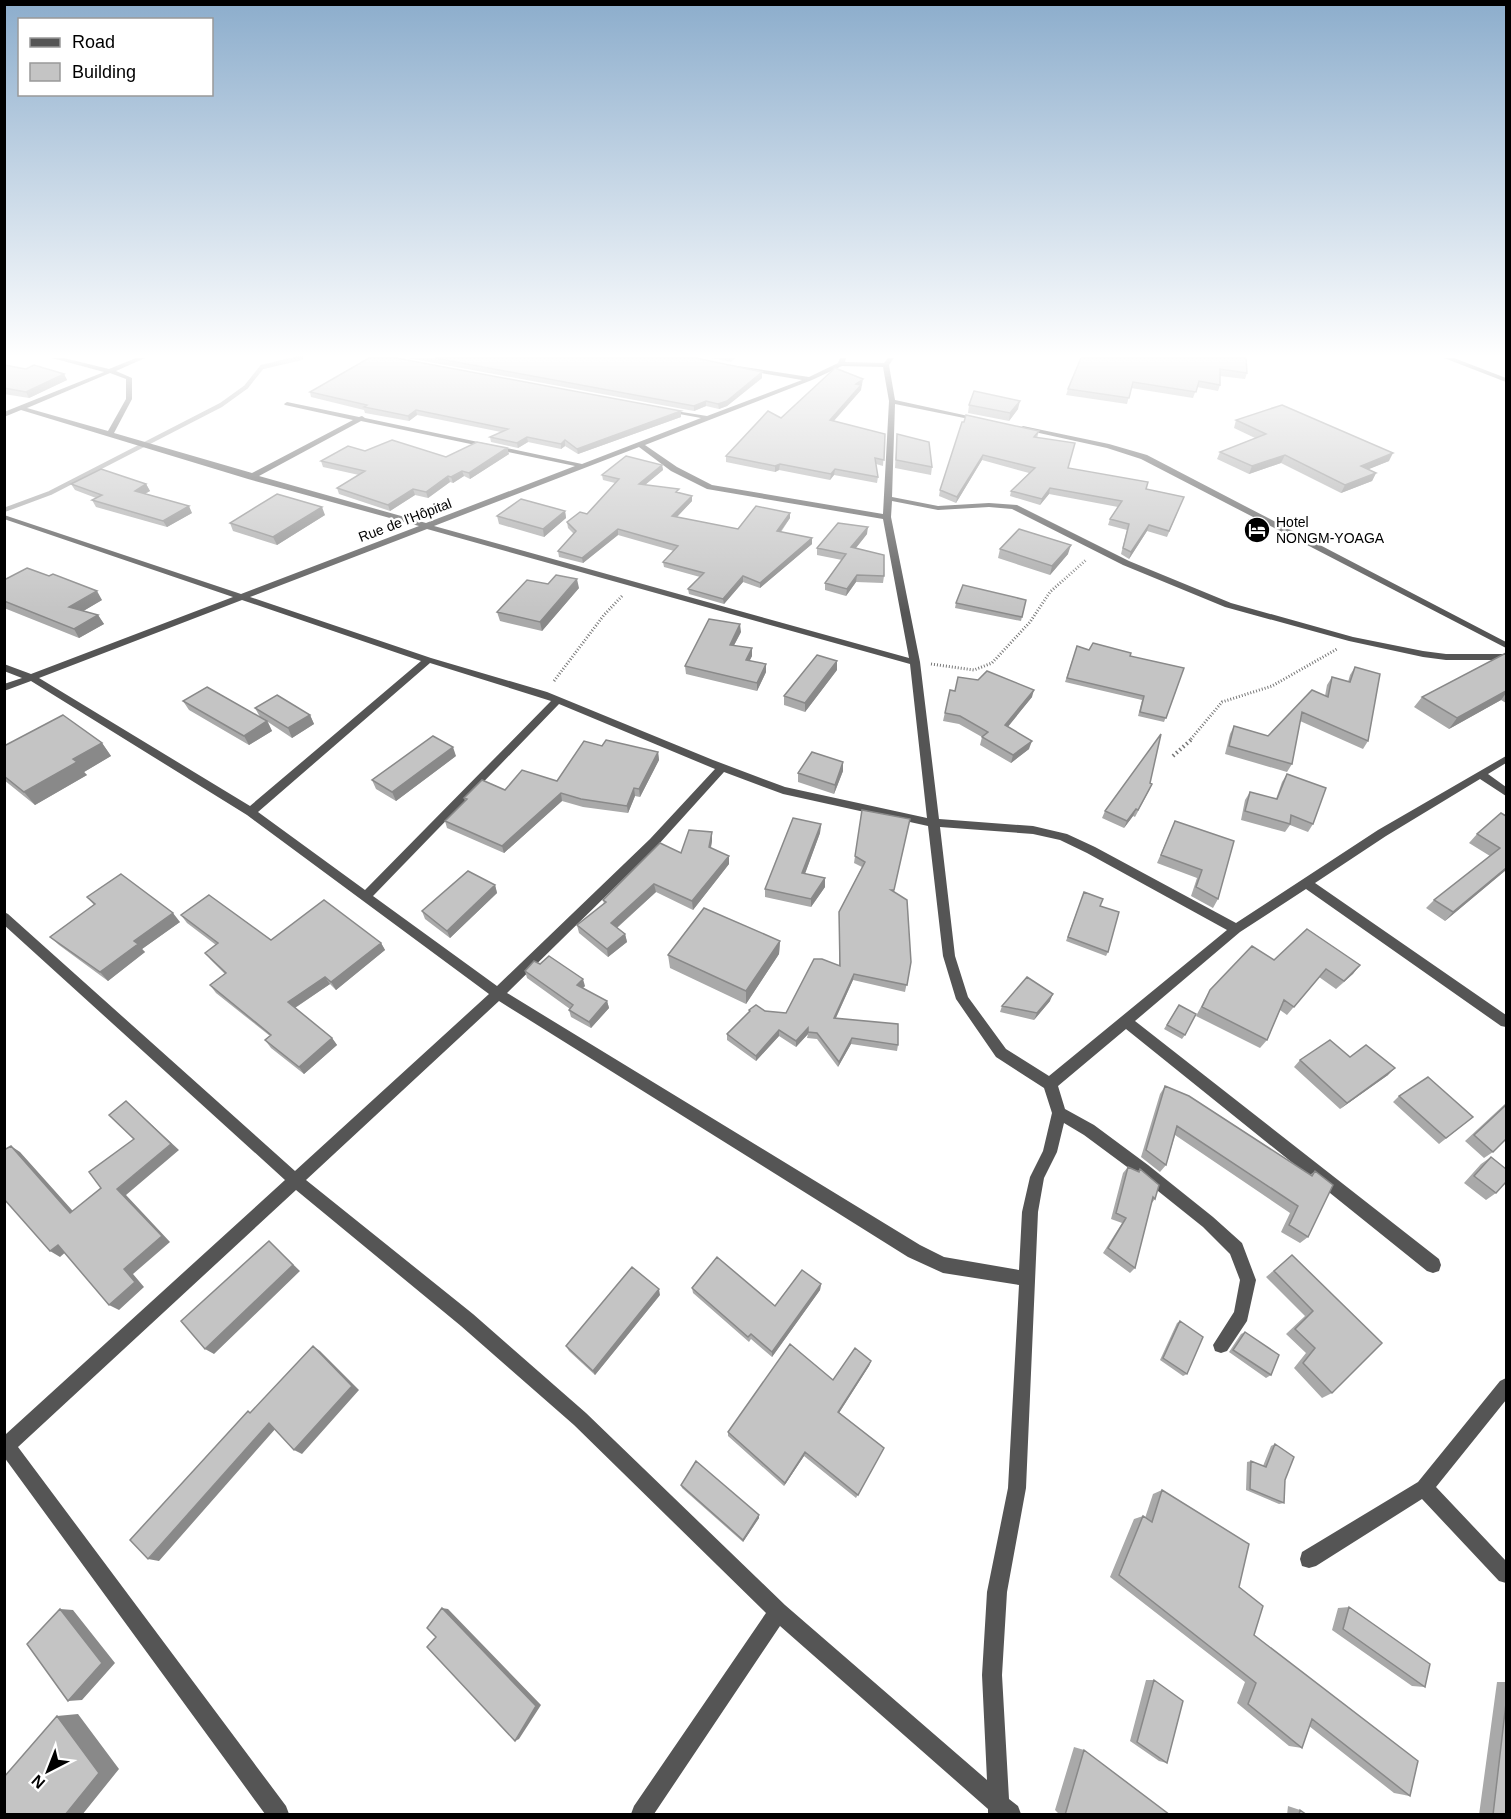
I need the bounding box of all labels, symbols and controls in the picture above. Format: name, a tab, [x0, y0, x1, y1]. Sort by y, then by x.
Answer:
legend	[18, 18, 213, 96]
text: Road	[72, 32, 115, 52]
text: Building	[72, 62, 136, 82]
street label: Rue de l'Hôpital	[356, 495, 454, 545]
place label: Hotel NONGM-YOAGA	[1276, 514, 1385, 546]
hotel icon: Hotel NONGM-YOAGA	[1242, 515, 1272, 545]
north arrow	[18, 1741, 78, 1801]
text: N	[28, 1772, 48, 1792]

